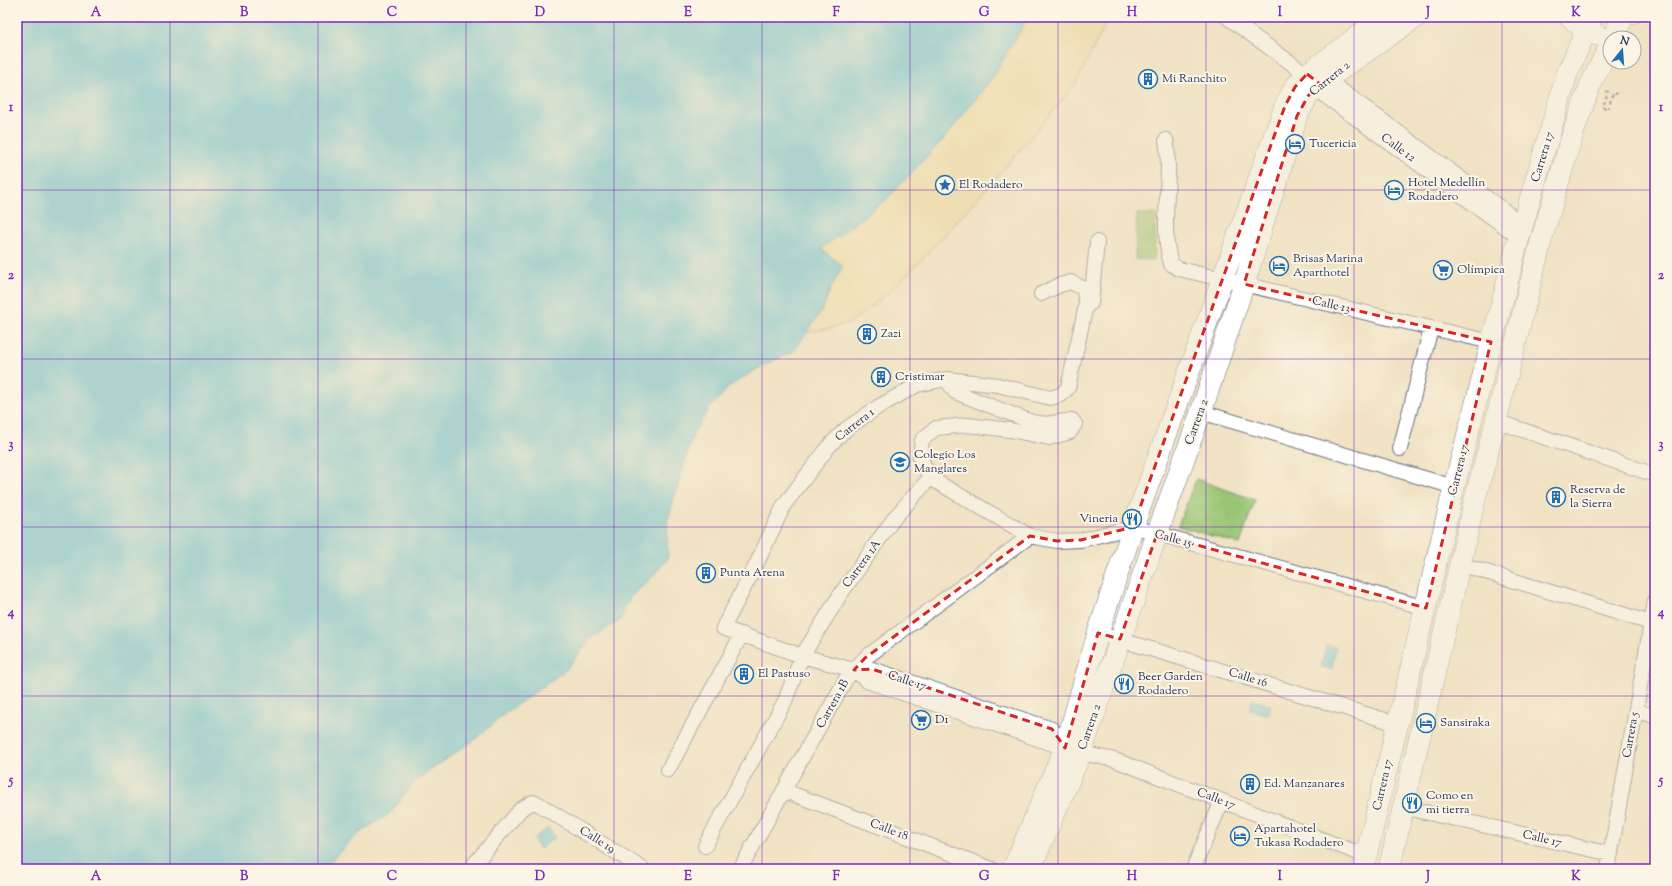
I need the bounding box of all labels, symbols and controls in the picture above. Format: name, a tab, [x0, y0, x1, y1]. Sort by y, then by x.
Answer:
text: A	[91, 4, 102, 22]
text: B	[240, 4, 249, 22]
text: C	[387, 4, 397, 22]
text: D	[535, 4, 545, 22]
text: E	[684, 4, 692, 22]
text: F	[832, 4, 840, 22]
text: G	[979, 4, 990, 22]
text: H	[1127, 4, 1138, 22]
text: I	[1278, 4, 1283, 22]
text: J	[1425, 4, 1430, 22]
text: K	[1571, 4, 1581, 22]
north arrow	[1602, 30, 1642, 70]
text: N	[1617, 32, 1631, 50]
street label: Carrera 2	[1306, 57, 1354, 101]
building icon: Mi Ranchito	[1137, 68, 1159, 90]
place label: Mi Ranchito	[1162, 70, 1227, 88]
text: 1	[9, 99, 14, 117]
text: 1	[1659, 99, 1664, 117]
street label: Calle 12	[1377, 129, 1420, 167]
street label: Carrera 17	[1527, 129, 1559, 185]
hotel icon: Tucericia	[1284, 133, 1306, 155]
place label: Tucericia	[1309, 135, 1357, 153]
place icon: El Rodadero	[934, 174, 956, 196]
place label: Hotel Medellín Rodadero	[1408, 174, 1485, 206]
place label: El Rodadero	[959, 176, 1023, 194]
hotel icon: Hotel Medellín Rodadero	[1383, 179, 1405, 201]
place label: Brisas Marina Aparthotel	[1293, 250, 1363, 282]
hotel icon: Brisas Marina Aparthotel	[1268, 255, 1290, 277]
supermarket icon: Olímpica	[1432, 259, 1454, 281]
place label: Olímpica	[1457, 261, 1505, 279]
text: 2	[8, 267, 15, 285]
text: 2	[1658, 267, 1665, 285]
street label: Calle 13	[1310, 292, 1352, 318]
building icon: Zazi	[856, 323, 878, 345]
place label: Zazi	[881, 325, 902, 343]
building icon: Cristimar	[870, 366, 892, 388]
place label: Cristimar	[895, 368, 945, 386]
street label: Carrera 2	[1180, 396, 1214, 447]
street label: Carrera 1	[831, 404, 879, 446]
text: 3	[8, 436, 14, 454]
text: 3	[1658, 436, 1664, 454]
street label: Carrera 17	[1444, 443, 1474, 497]
place label: Colegio Los Manglares	[914, 446, 976, 478]
school or university icon: Colegio Los Manglares	[889, 451, 911, 473]
place label: Reserva de la Sierra	[1570, 481, 1626, 513]
building icon: Reserva de la Sierra	[1545, 486, 1567, 508]
restaurant icon: Vineria	[1121, 508, 1143, 530]
place label: Vineria	[1080, 510, 1118, 528]
street label: Calle 15	[1152, 525, 1194, 553]
street label: Carrera 1A	[838, 536, 886, 592]
building icon: Punta Arena	[695, 562, 717, 584]
place label: Punta Arena	[720, 564, 785, 582]
text: 4	[7, 604, 15, 622]
text: 4	[1657, 604, 1665, 622]
building icon: El Pastuso	[733, 663, 755, 685]
street label: Calle 16	[1226, 664, 1270, 692]
place label: El Pastuso	[758, 665, 811, 683]
street label: Calle 17	[885, 666, 929, 696]
place label: Beer Garden Rodadero	[1138, 668, 1203, 700]
restaurant icon: Beer Garden Rodadero	[1113, 673, 1135, 695]
street label: Carrera 1B	[812, 676, 854, 732]
street label: Carrera 2	[1074, 701, 1106, 752]
supermarket icon: D1	[910, 709, 932, 731]
place label: D1	[935, 711, 949, 729]
street label: Carrera 5	[1618, 711, 1644, 759]
hotel icon: Sansiraka	[1415, 712, 1437, 734]
place label: Sansiraka	[1440, 714, 1490, 732]
street label: Carrera 17	[1368, 758, 1398, 812]
text: 5	[8, 772, 14, 790]
text: 5	[1658, 772, 1664, 790]
building icon: Ed. Manzanares	[1239, 773, 1261, 795]
place label: Ed. Manzanares	[1264, 775, 1345, 793]
street label: Calle 17	[1194, 783, 1238, 815]
place label: Como en mi tierra	[1426, 787, 1474, 819]
restaurant icon: Como en mi tierra	[1401, 792, 1423, 814]
street label: Calle 18	[867, 814, 911, 846]
place label: Apartahotel Tukasa Rodadero	[1254, 820, 1344, 852]
street label: Calle 19	[575, 822, 619, 858]
hotel icon: Apartahotel Tukasa Rodadero	[1229, 825, 1251, 847]
street label: Calle 17	[1521, 826, 1563, 852]
text: A	[91, 868, 102, 886]
text: B	[240, 868, 249, 886]
text: C	[387, 868, 397, 886]
text: D	[535, 868, 545, 886]
text: E	[684, 868, 692, 886]
text: F	[832, 868, 840, 886]
text: G	[979, 868, 990, 886]
text: H	[1127, 868, 1138, 886]
text: I	[1278, 868, 1283, 886]
text: J	[1425, 868, 1430, 886]
text: K	[1571, 868, 1581, 886]

